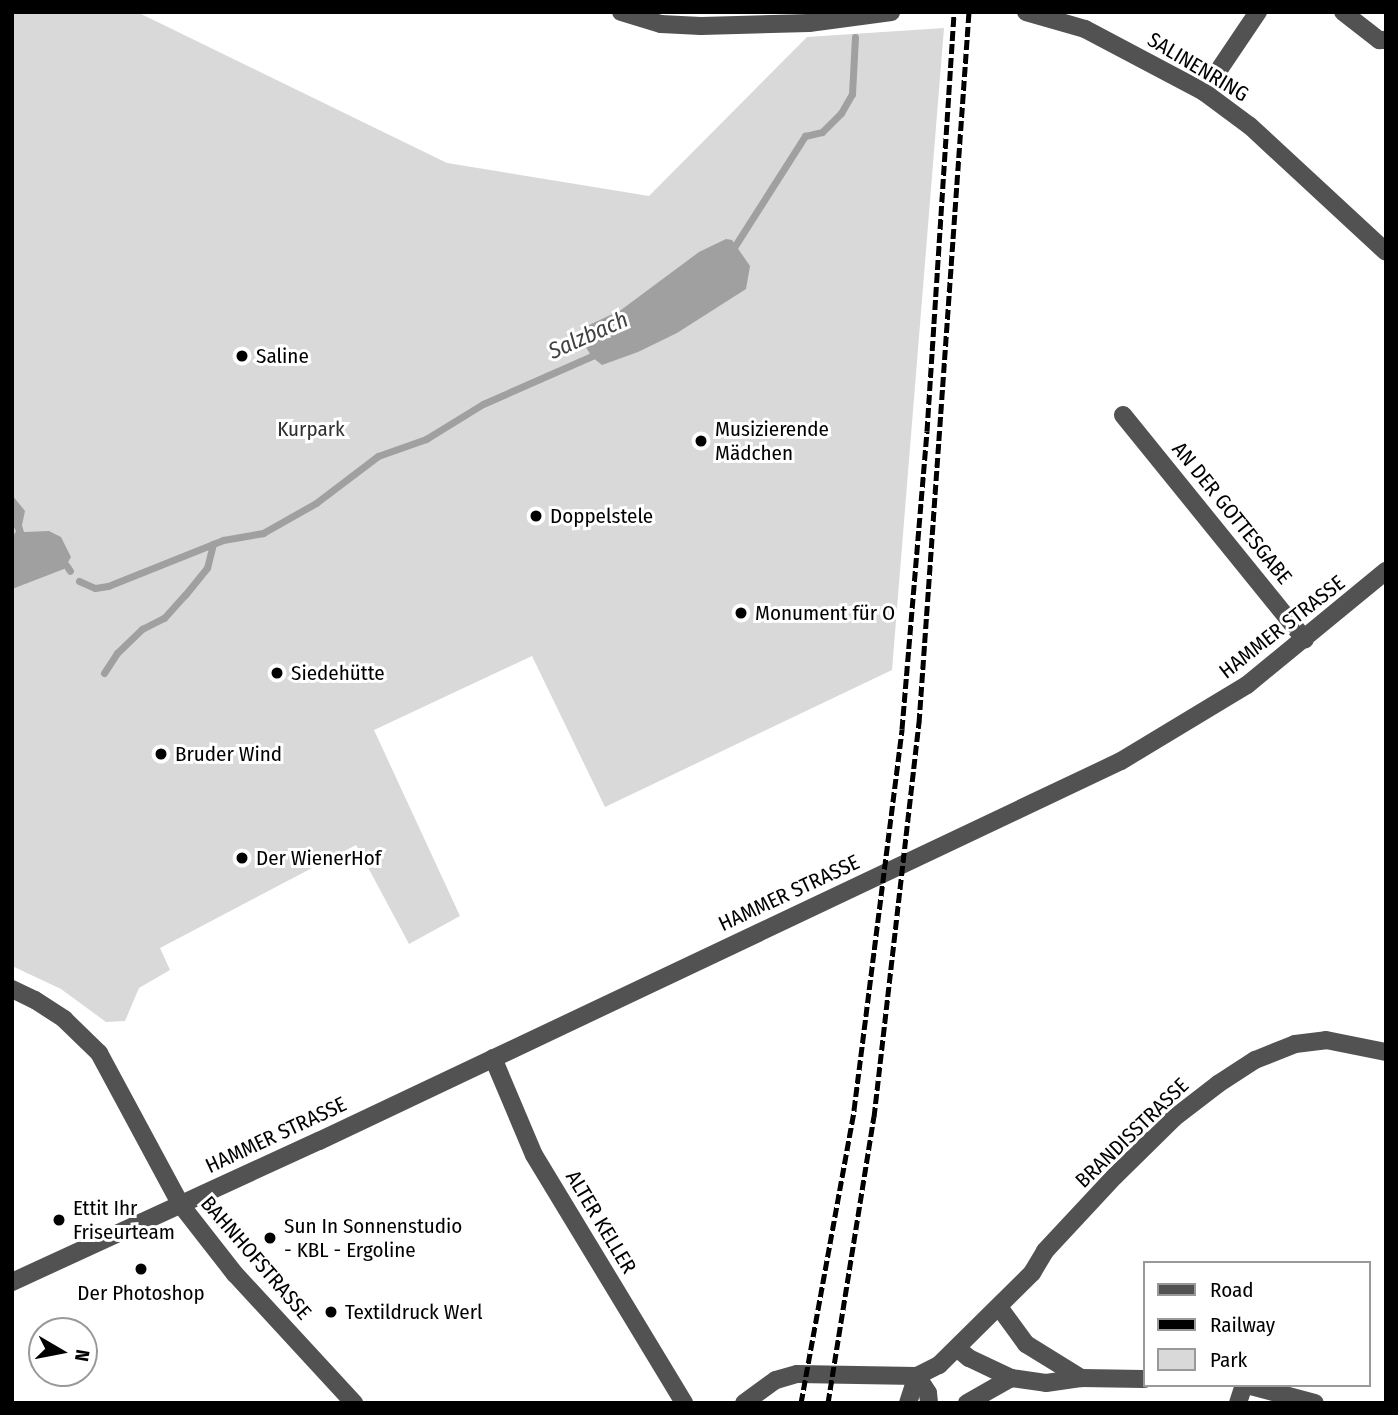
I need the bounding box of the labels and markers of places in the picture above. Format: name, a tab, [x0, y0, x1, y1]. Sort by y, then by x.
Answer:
place label: Saline	[256, 343, 309, 369]
marker: Saline	[234, 348, 250, 364]
place label: Musizierende Mädchen	[715, 416, 829, 466]
marker: Musizierende Mädchen	[693, 433, 709, 449]
place label: Doppelstele	[550, 503, 653, 529]
marker: Doppelstele	[528, 508, 544, 524]
place label: Monument für O	[755, 600, 895, 626]
marker: Monument für O	[733, 605, 749, 621]
place label: Siedehütte	[291, 660, 385, 686]
marker: Siedehütte	[269, 665, 285, 681]
place label: Bruder Wind	[175, 741, 282, 767]
marker: Bruder Wind	[153, 746, 169, 762]
place label: Der WienerHof	[256, 845, 381, 871]
marker: Der WienerHof	[234, 850, 250, 866]
place label: Ettit Ihr Friseurteam	[73, 1195, 175, 1245]
marker: Ettit Ihr Friseurteam	[51, 1212, 67, 1228]
place label: Sun In Sonnenstudio - KBL - Ergoline	[284, 1213, 462, 1263]
marker: Sun In Sonnenstudio - KBL - Ergoline	[262, 1230, 278, 1246]
marker: Der Photoshop	[133, 1261, 149, 1277]
place label: Der Photoshop	[77, 1280, 205, 1306]
place label: Textildruck Werl	[345, 1299, 483, 1325]
marker: Textildruck Werl	[323, 1304, 339, 1320]

